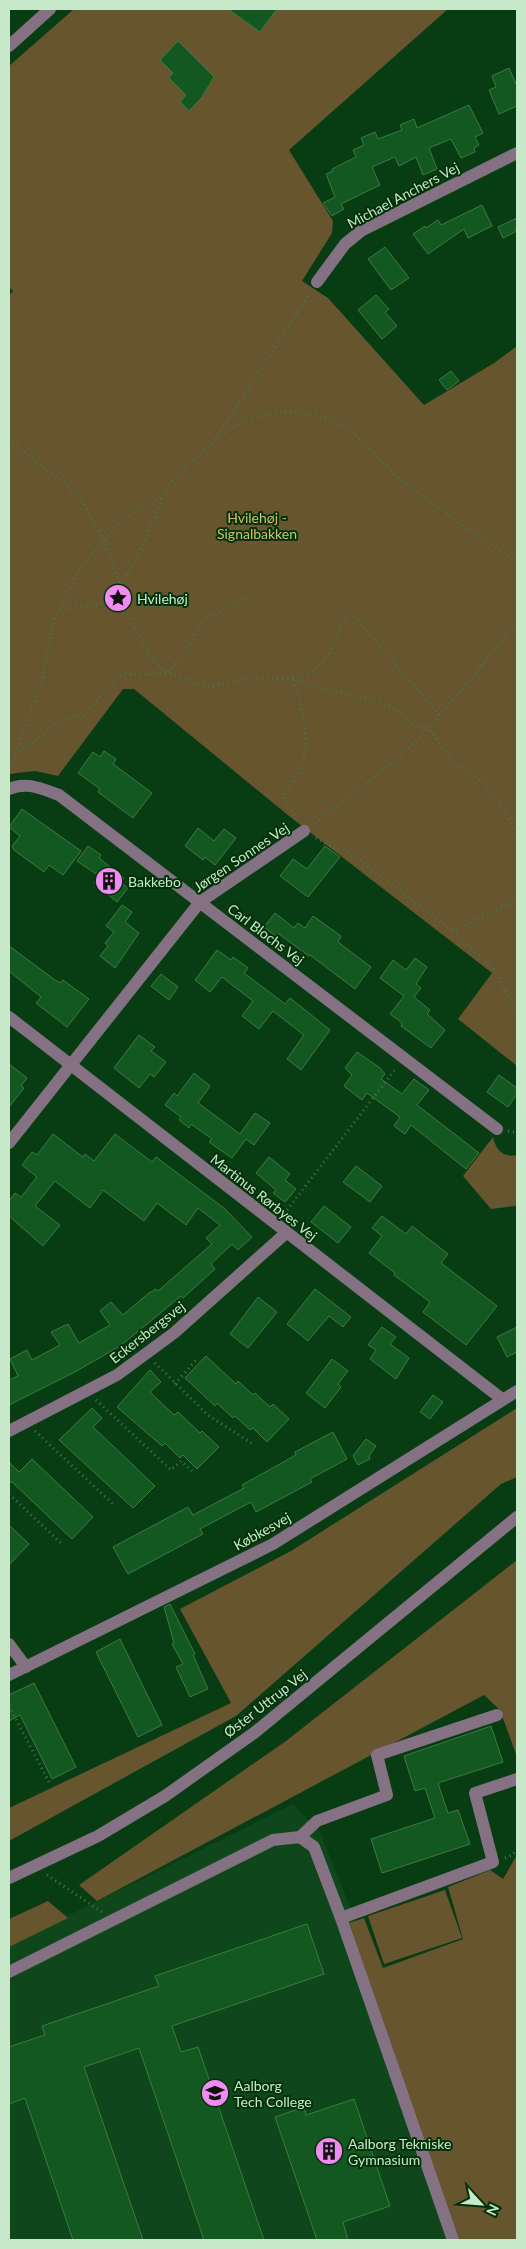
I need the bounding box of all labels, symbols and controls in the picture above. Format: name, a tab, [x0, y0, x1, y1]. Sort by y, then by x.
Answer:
street label: Michael Anchers Vej	[344, 158, 462, 232]
park label: Hvilehøj - Signalbakken	[217, 509, 297, 542]
place icon: Hvilehøj	[103, 583, 133, 613]
place label: Hvilehøj	[137, 590, 188, 607]
street label: Jørgen Sonnes Vej	[190, 819, 292, 895]
building icon: Bakkebo	[94, 866, 124, 896]
place label: Bakkebo	[128, 873, 181, 890]
street label: Carl Blochs Vej	[224, 900, 308, 968]
street label: Martinus Rørbyes Vej	[207, 1150, 321, 1244]
street label: Eckersbergsvej	[106, 1297, 188, 1367]
street label: Købkesvej	[231, 1508, 293, 1554]
street label: Øster Uttrup Vej	[220, 1665, 310, 1741]
place label: Aalborg Tech College	[234, 2077, 312, 2110]
school or university icon: Aalborg Tech College	[200, 2078, 230, 2108]
place label: Aalborg Tekniske Gymnasium	[348, 2135, 451, 2168]
building icon: Aalborg Tekniske Gymnasium	[314, 2136, 344, 2166]
north arrow	[456, 2179, 506, 2229]
text: N	[483, 2201, 503, 2218]

